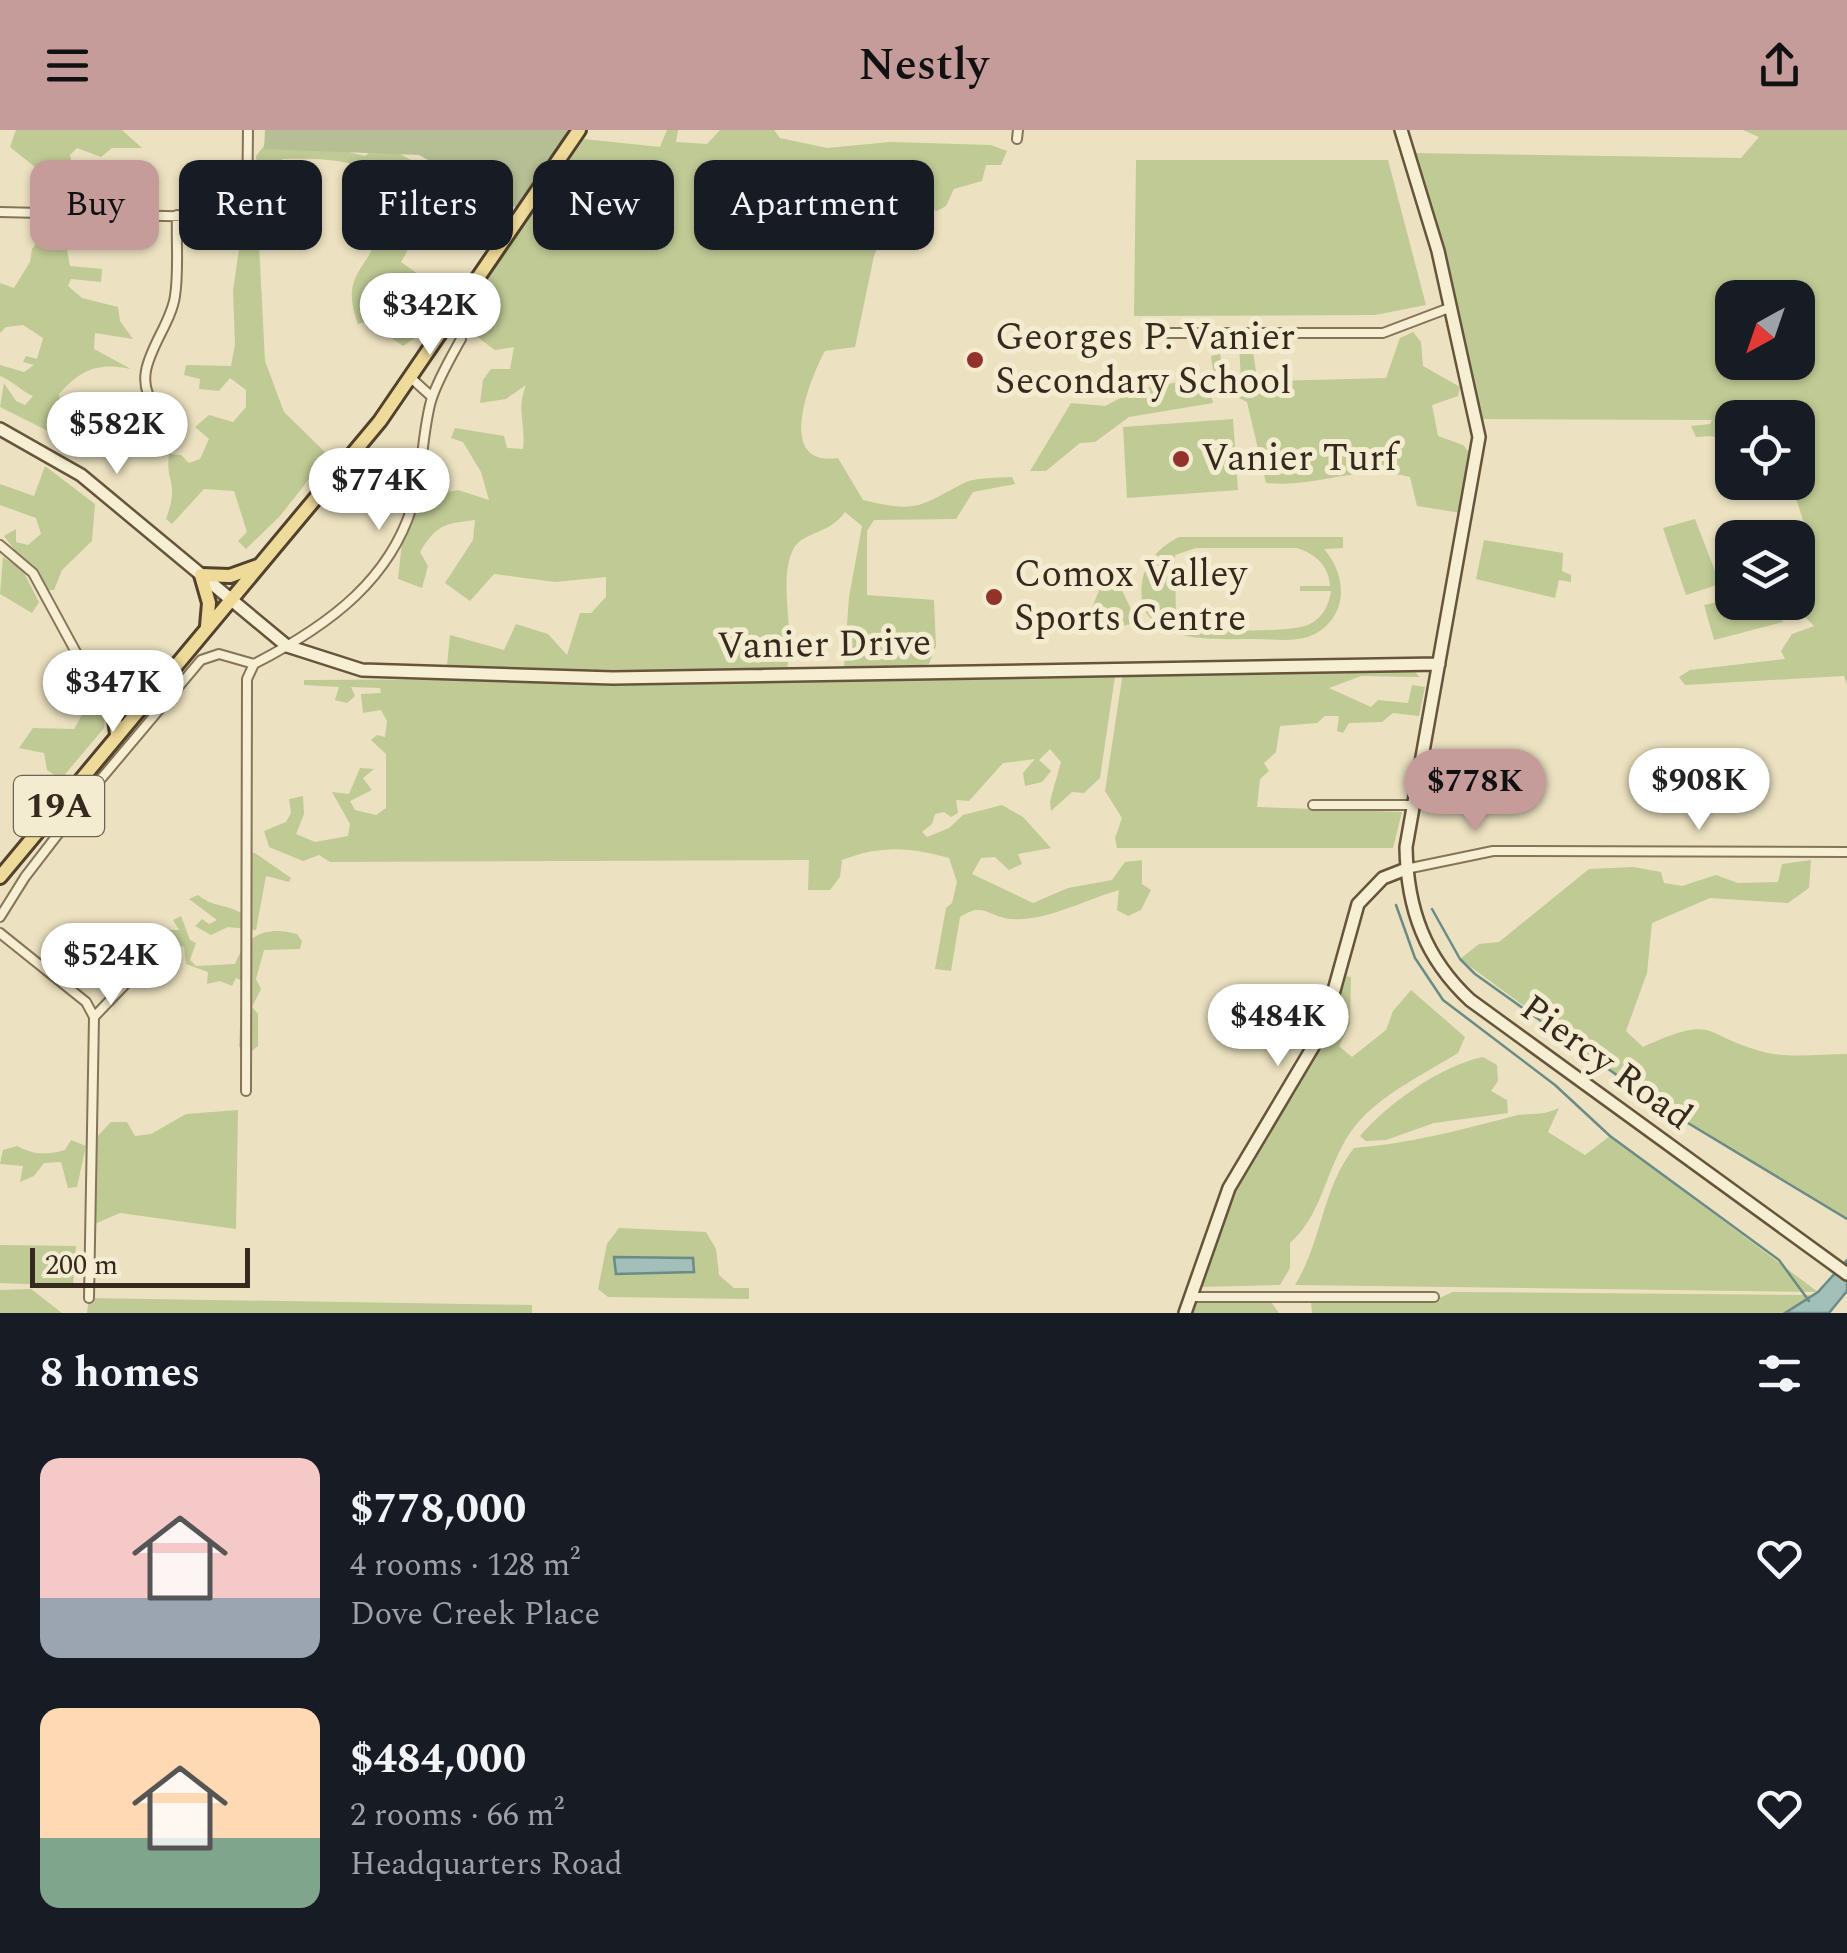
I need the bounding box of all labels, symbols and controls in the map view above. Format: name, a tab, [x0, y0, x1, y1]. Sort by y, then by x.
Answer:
text: Nestly	[858, 31, 989, 100]
icon: menu	[40, 38, 95, 93]
icon: share	[1752, 38, 1807, 93]
chip: Buy	[30, 160, 159, 250]
chip: Rent	[179, 160, 322, 250]
chip: Filters	[342, 160, 513, 250]
chip: New	[533, 160, 674, 250]
chip: Apartment	[694, 160, 934, 250]
pin: $342K	[360, 273, 500, 358]
north arrow	[1715, 280, 1815, 380]
map controls	[1715, 280, 1815, 620]
text: $342K	[382, 281, 478, 330]
place label: Georges P. Vanier Secondary School	[995, 309, 1295, 411]
marker: Georges P. Vanier Secondary School	[964, 349, 986, 371]
pin: $582K	[47, 392, 187, 477]
text: $582K	[69, 400, 165, 449]
button: locate	[1715, 400, 1815, 500]
place label: Vanier Turf	[1201, 430, 1401, 488]
pin: $774K	[309, 448, 449, 533]
marker: Vanier Turf	[1170, 448, 1192, 470]
text: $774K	[331, 456, 427, 505]
button: layers	[1715, 520, 1815, 620]
place label: Comox Valley Sports Centre	[1014, 546, 1249, 648]
marker: Comox Valley Sports Centre	[983, 586, 1005, 608]
street label: Vanier Drive	[716, 614, 932, 676]
pin: $347K	[43, 650, 183, 735]
text: $347K	[65, 658, 161, 707]
pin: $908K	[1629, 748, 1769, 833]
pin: $778K	[1405, 749, 1545, 834]
text: $908K	[1651, 756, 1747, 805]
text: $778K	[1427, 757, 1523, 806]
road number: 19A	[14, 776, 104, 836]
pin: $524K	[41, 923, 181, 1008]
text: $524K	[63, 931, 159, 980]
street label: Piercy Road	[1508, 980, 1704, 1146]
pin: $484K	[1208, 984, 1348, 1069]
text: $484K	[1230, 992, 1326, 1041]
scale bar	[30, 1243, 250, 1288]
text: 200 m	[45, 1244, 118, 1287]
text: 8 homes	[40, 1342, 200, 1405]
icon: filters	[1752, 1346, 1807, 1401]
text: $778,000	[350, 1478, 526, 1541]
icon: home	[120, 1498, 240, 1618]
icon: heart	[1752, 1531, 1807, 1586]
text: 4 rooms · 128 m²	[350, 1541, 580, 1590]
text: Dove Creek Place	[350, 1590, 600, 1639]
text: $484,000	[350, 1728, 526, 1791]
icon: home	[120, 1748, 240, 1868]
icon: heart	[1752, 1781, 1807, 1836]
text: 2 rooms · 66 m²	[350, 1791, 564, 1840]
text: Headquarters Road	[350, 1840, 623, 1889]

